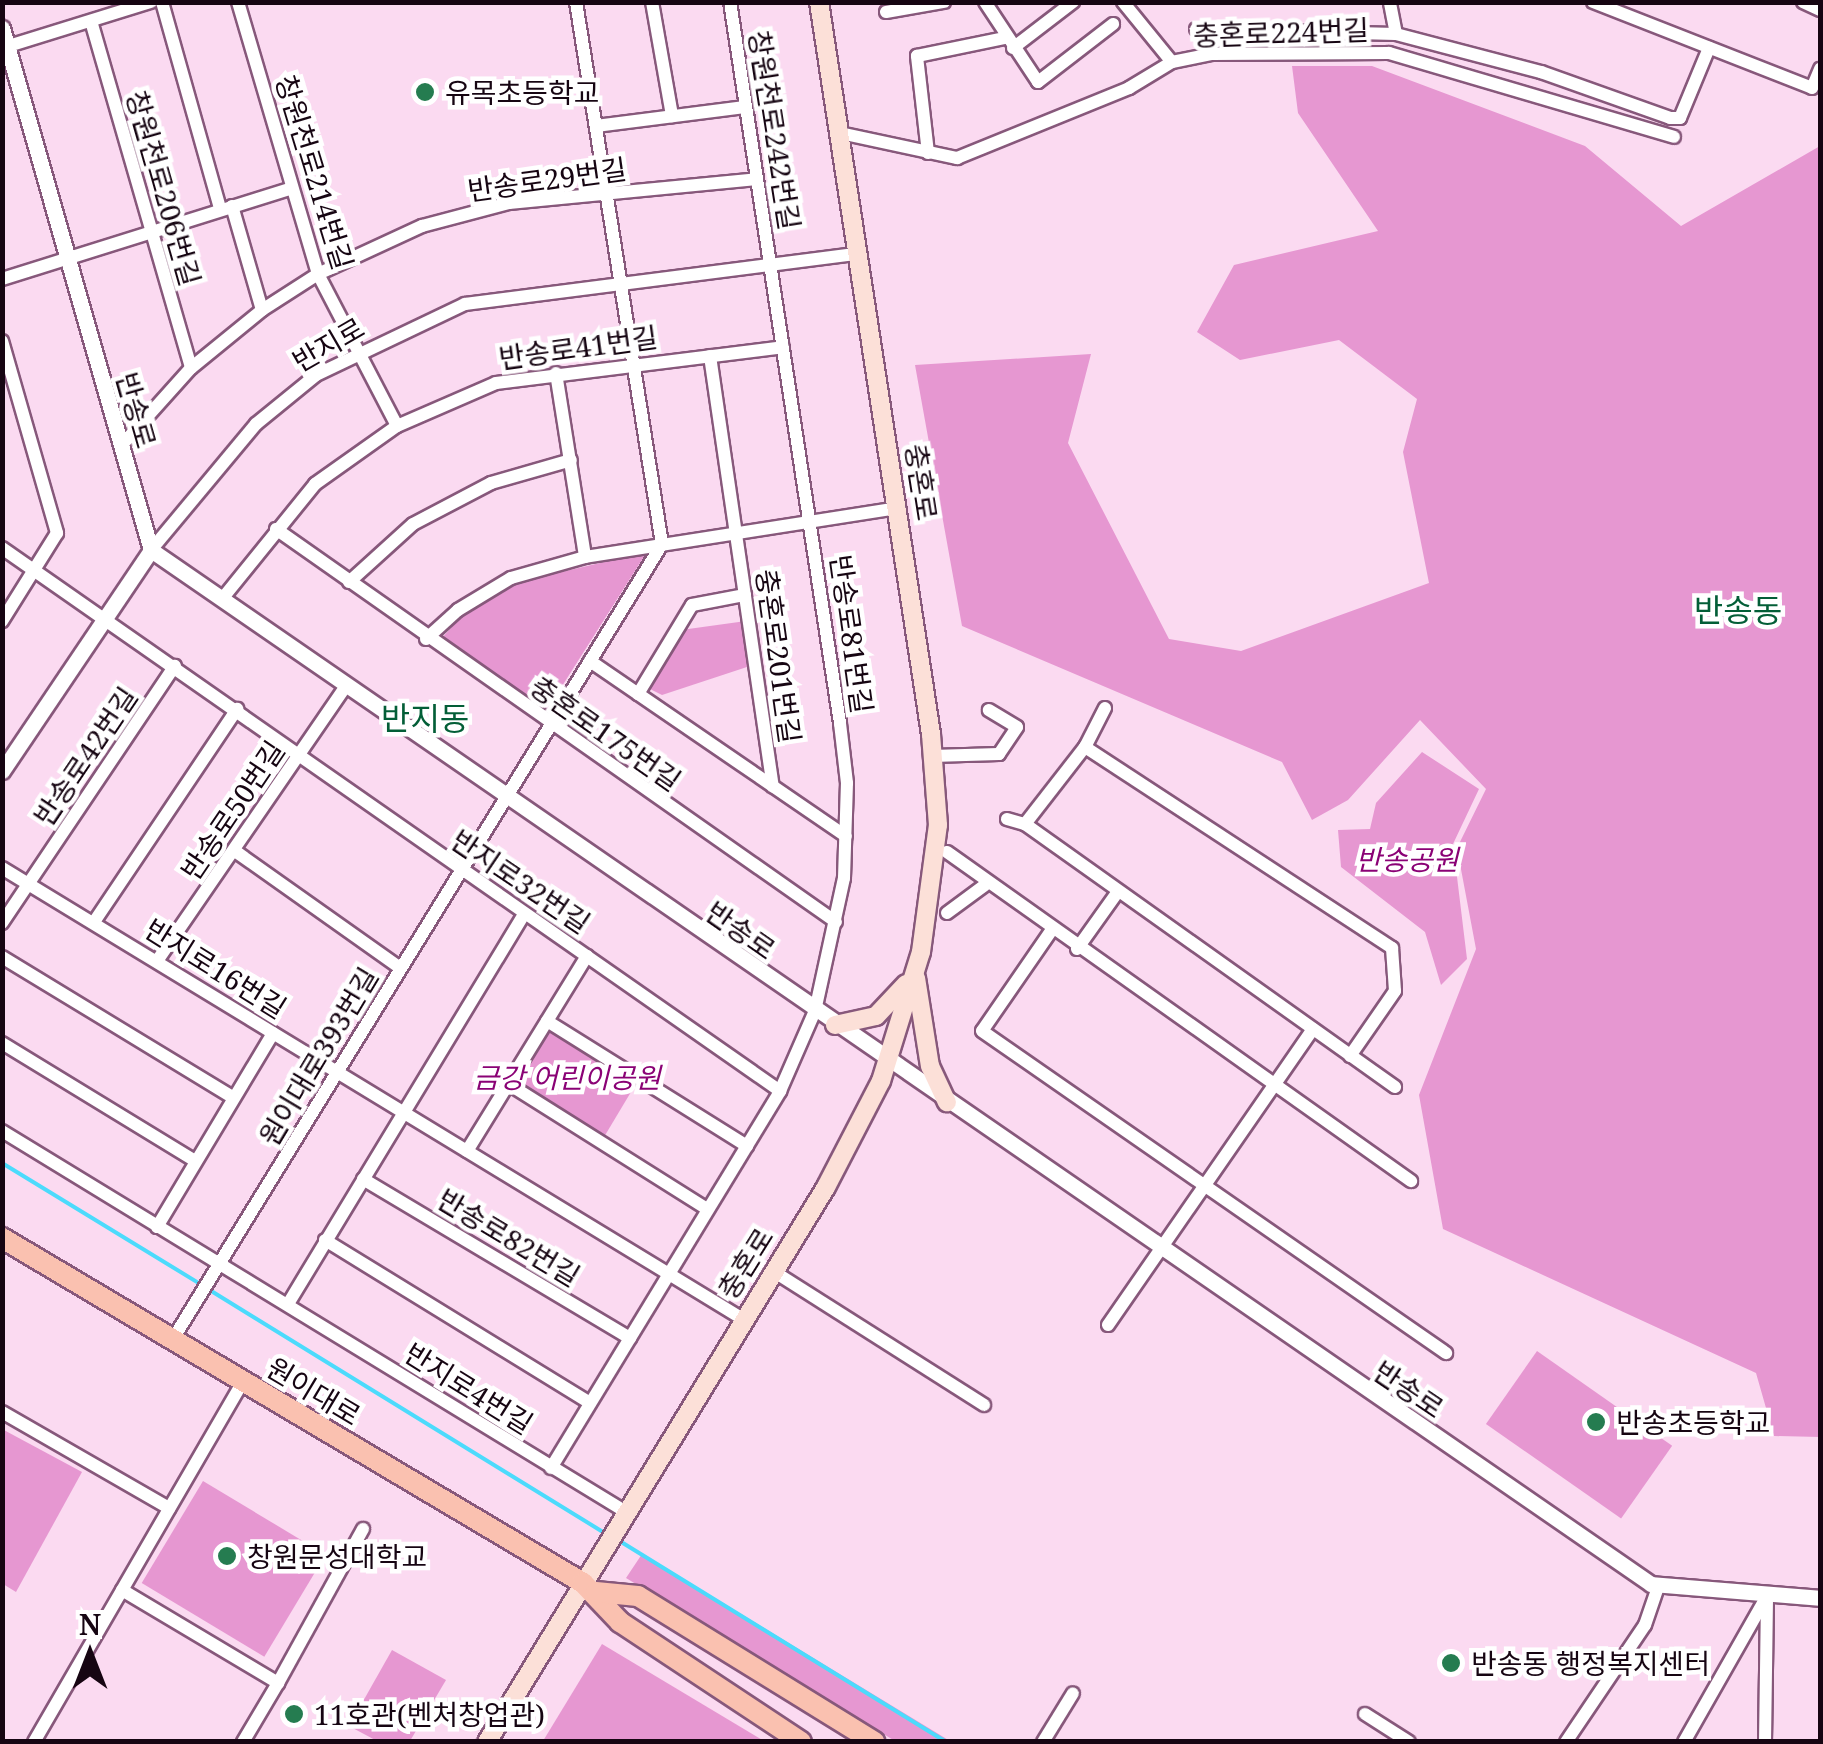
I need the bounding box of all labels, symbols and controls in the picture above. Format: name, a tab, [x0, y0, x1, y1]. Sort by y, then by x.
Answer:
street label: 충혼로224번길	[1193, 12, 1369, 52]
street label: 창원천로242번길	[743, 28, 807, 232]
street label: 창원천로214번길	[269, 71, 361, 273]
place label: 유목초등학교	[445, 75, 600, 109]
marker: 유목초등학교	[414, 81, 436, 103]
street label: 창원천로206번길	[120, 87, 208, 289]
street label: 반송로29번길	[465, 151, 629, 207]
street label: 반지로	[286, 310, 370, 378]
street label: 반송로41번길	[496, 319, 660, 375]
street label: 반송로	[110, 368, 164, 452]
street label: 충혼로	[899, 441, 945, 523]
street label: 반송로81번길	[824, 552, 880, 716]
street label: 충혼로201번길	[750, 567, 808, 745]
district label: 반송동	[1694, 591, 1782, 629]
street label: 충혼로175번길	[524, 669, 688, 797]
street label: 반송로42번길	[26, 680, 144, 832]
district label: 반지동	[381, 699, 469, 737]
street label: 반송로50번길	[173, 734, 291, 886]
street label: 반지로32번길	[445, 822, 597, 940]
park label: 반송공원	[1355, 842, 1459, 876]
street label: 반송로	[700, 894, 782, 966]
street label: 반지로16번길	[139, 911, 293, 1025]
street label: 원이대로393번길	[252, 961, 384, 1151]
park label: 금강 어린이공원	[473, 1060, 661, 1094]
street label: 반송로82번길	[432, 1181, 586, 1293]
street label: 충혼로	[710, 1221, 780, 1305]
street label: 반지로4번길	[399, 1335, 539, 1441]
street label: 원이대로	[261, 1350, 367, 1432]
street label: 반송로	[1368, 1353, 1450, 1425]
place label: 반송초등학교	[1616, 1405, 1771, 1439]
marker: 반송초등학교	[1585, 1411, 1607, 1433]
place label: 창원문성대학교	[247, 1539, 427, 1573]
marker: 창원문성대학교	[216, 1545, 238, 1567]
north arrow	[40, 1604, 140, 1704]
text: N	[79, 1605, 101, 1643]
place label: 반송동 행정복지센터	[1471, 1646, 1710, 1680]
marker: 반송동 행정복지센터	[1440, 1652, 1462, 1674]
place label: 11호관(벤처창업관)	[314, 1697, 545, 1731]
marker: 11호관(벤처창업관)	[283, 1703, 305, 1725]

